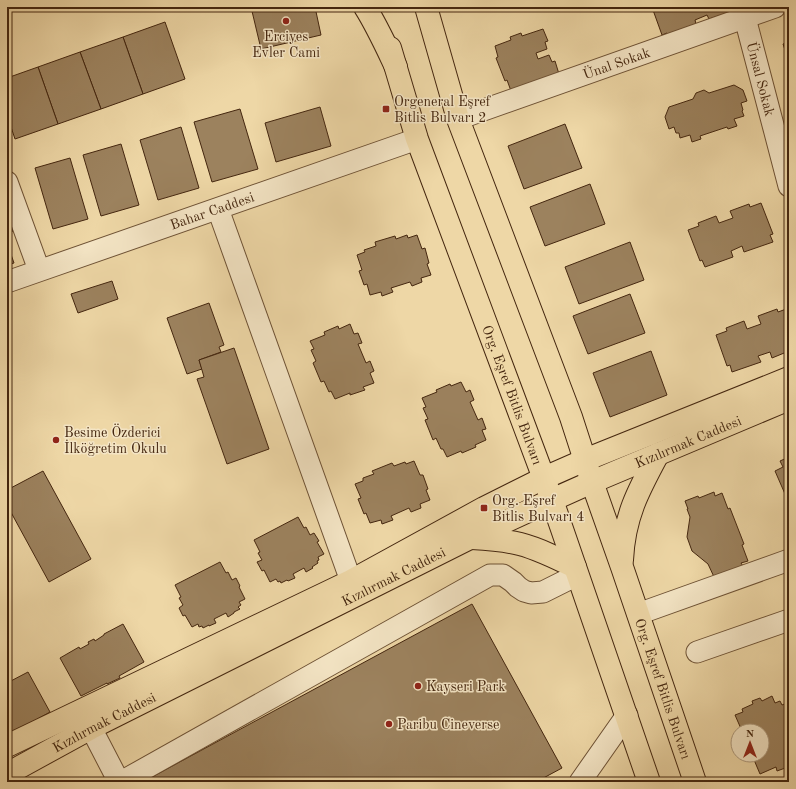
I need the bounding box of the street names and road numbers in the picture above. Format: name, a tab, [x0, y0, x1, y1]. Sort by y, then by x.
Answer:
street label: Ünsal Sokak	[744, 40, 776, 118]
street label: Ünal Sokak	[580, 46, 652, 82]
street label: Bahar Caddesi	[168, 190, 256, 233]
street label: Org. Eşref Bitlis Bulvarı	[479, 323, 544, 467]
street label: Kızılırmak Caddesi	[633, 414, 744, 471]
street label: Kızılırmak Caddesi	[340, 545, 448, 609]
street label: Org. Eşref Bitlis Bulvarı	[632, 617, 693, 761]
street label: Kızılırmak Caddesi	[51, 691, 159, 756]

